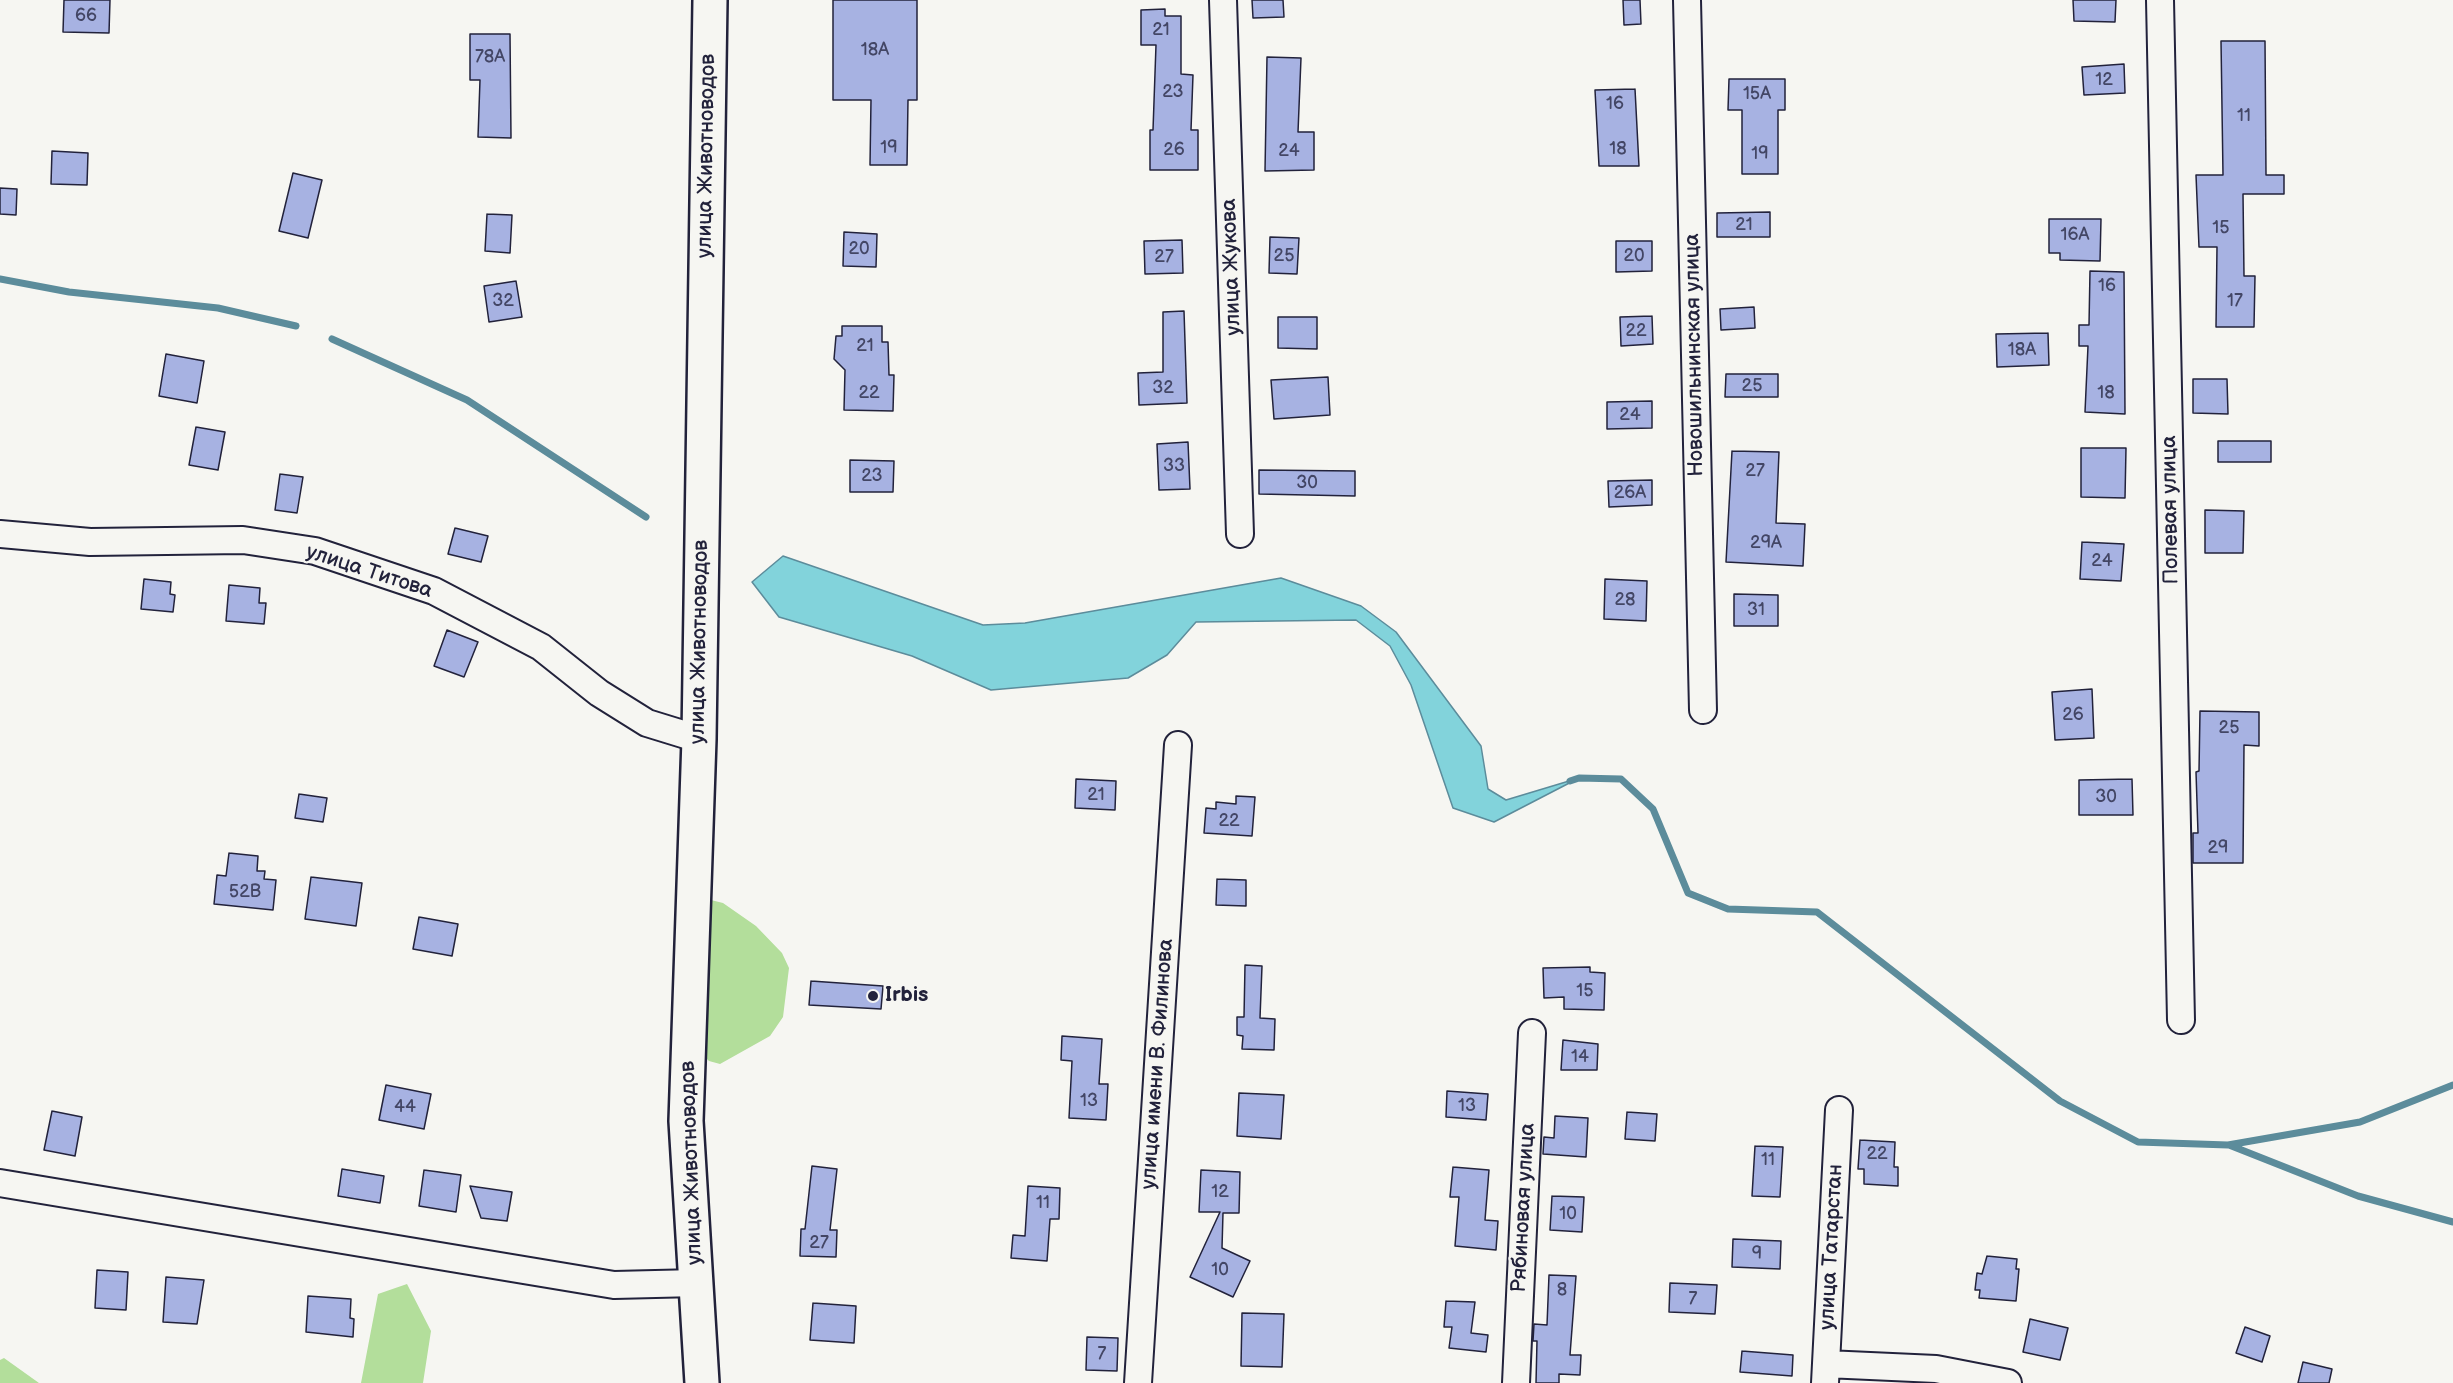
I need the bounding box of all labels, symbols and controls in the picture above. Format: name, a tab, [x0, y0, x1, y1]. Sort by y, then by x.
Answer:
house number: 66	[75, 5, 97, 27]
house number: 21	[1152, 19, 1170, 41]
house number: 18А	[861, 39, 889, 61]
house number: 78А	[475, 46, 505, 68]
street label: улица Животноводов	[693, 54, 721, 258]
house number: 12	[2095, 69, 2113, 91]
house number: 23	[1162, 81, 1184, 103]
house number: 15А	[1743, 83, 1771, 105]
house number: 16	[1606, 93, 1624, 115]
house number: 11	[2237, 105, 2251, 127]
house number: 19	[880, 137, 898, 159]
house number: 18	[1609, 138, 1627, 160]
house number: 26	[1163, 139, 1185, 161]
house number: 24	[1278, 140, 1300, 162]
house number: 19	[1751, 143, 1769, 165]
street label: улица Жукова	[1217, 198, 1247, 336]
house number: 21	[1735, 214, 1753, 236]
house number: 15	[2212, 217, 2230, 239]
house number: 16А	[2061, 224, 2089, 246]
street label: Новошильнинская улица	[1680, 233, 1710, 477]
house number: 20	[848, 238, 870, 260]
house number: 25	[1274, 245, 1294, 267]
house number: 20	[1623, 245, 1645, 267]
house number: 27	[1154, 246, 1174, 268]
house number: 16	[2098, 275, 2116, 297]
house number: 32	[492, 290, 514, 312]
house number: 17	[2227, 290, 2243, 312]
house number: 22	[1625, 320, 1647, 342]
house number: 21	[856, 335, 874, 357]
house number: 18А	[2008, 339, 2036, 361]
house number: 25	[1742, 375, 1762, 397]
house number: 32	[1152, 377, 1174, 399]
house number: 22	[858, 382, 880, 404]
house number: 18	[2097, 382, 2115, 404]
house number: 24	[1619, 404, 1641, 426]
street label: Полевая улица	[2157, 435, 2185, 585]
house number: 33	[1163, 455, 1185, 477]
house number: 27	[1745, 460, 1765, 482]
house number: 23	[861, 465, 883, 487]
house number: 30	[1296, 472, 1318, 494]
house number: 26А	[1614, 482, 1646, 504]
house number: 29А	[1750, 532, 1782, 554]
street label: улица Титова	[303, 540, 435, 604]
street label: улица Животноводов	[686, 540, 714, 744]
house number: 24	[2091, 550, 2113, 572]
house number: 28	[1614, 589, 1636, 611]
house number: 31	[1747, 599, 1765, 621]
house number: 26	[2062, 704, 2084, 726]
house number: 25	[2219, 717, 2239, 739]
house number: 21	[1087, 784, 1105, 806]
house number: 30	[2095, 786, 2117, 808]
house number: 22	[1218, 810, 1240, 832]
house number: 29	[2207, 837, 2229, 859]
house number: 52В	[229, 881, 261, 903]
street label: улица имени В. Филинова	[1137, 938, 1179, 1190]
house number: 15	[1576, 980, 1594, 1002]
place label: Irbis	[885, 983, 928, 1009]
marker: Irbis	[866, 989, 880, 1003]
house number: 14	[1571, 1046, 1589, 1068]
street label: улица Животноводов	[676, 1061, 708, 1265]
house number: 13	[1080, 1090, 1098, 1112]
house number: 13	[1458, 1095, 1476, 1117]
house number: 44	[394, 1096, 416, 1118]
street label: Рябиновая улица	[1507, 1123, 1541, 1293]
house number: 22	[1866, 1143, 1888, 1165]
house number: 11	[1761, 1149, 1775, 1171]
street label: улица Татарстан	[1815, 1163, 1849, 1331]
house number: 12	[1211, 1181, 1229, 1203]
house number: 11	[1036, 1192, 1050, 1214]
house number: 10	[1559, 1203, 1577, 1225]
house number: 27	[809, 1232, 829, 1254]
house number: 9	[1752, 1243, 1762, 1265]
house number: 10	[1211, 1259, 1229, 1281]
house number: 8	[1557, 1279, 1567, 1301]
house number: 7	[1689, 1288, 1697, 1310]
house number: 7	[1098, 1343, 1106, 1365]

